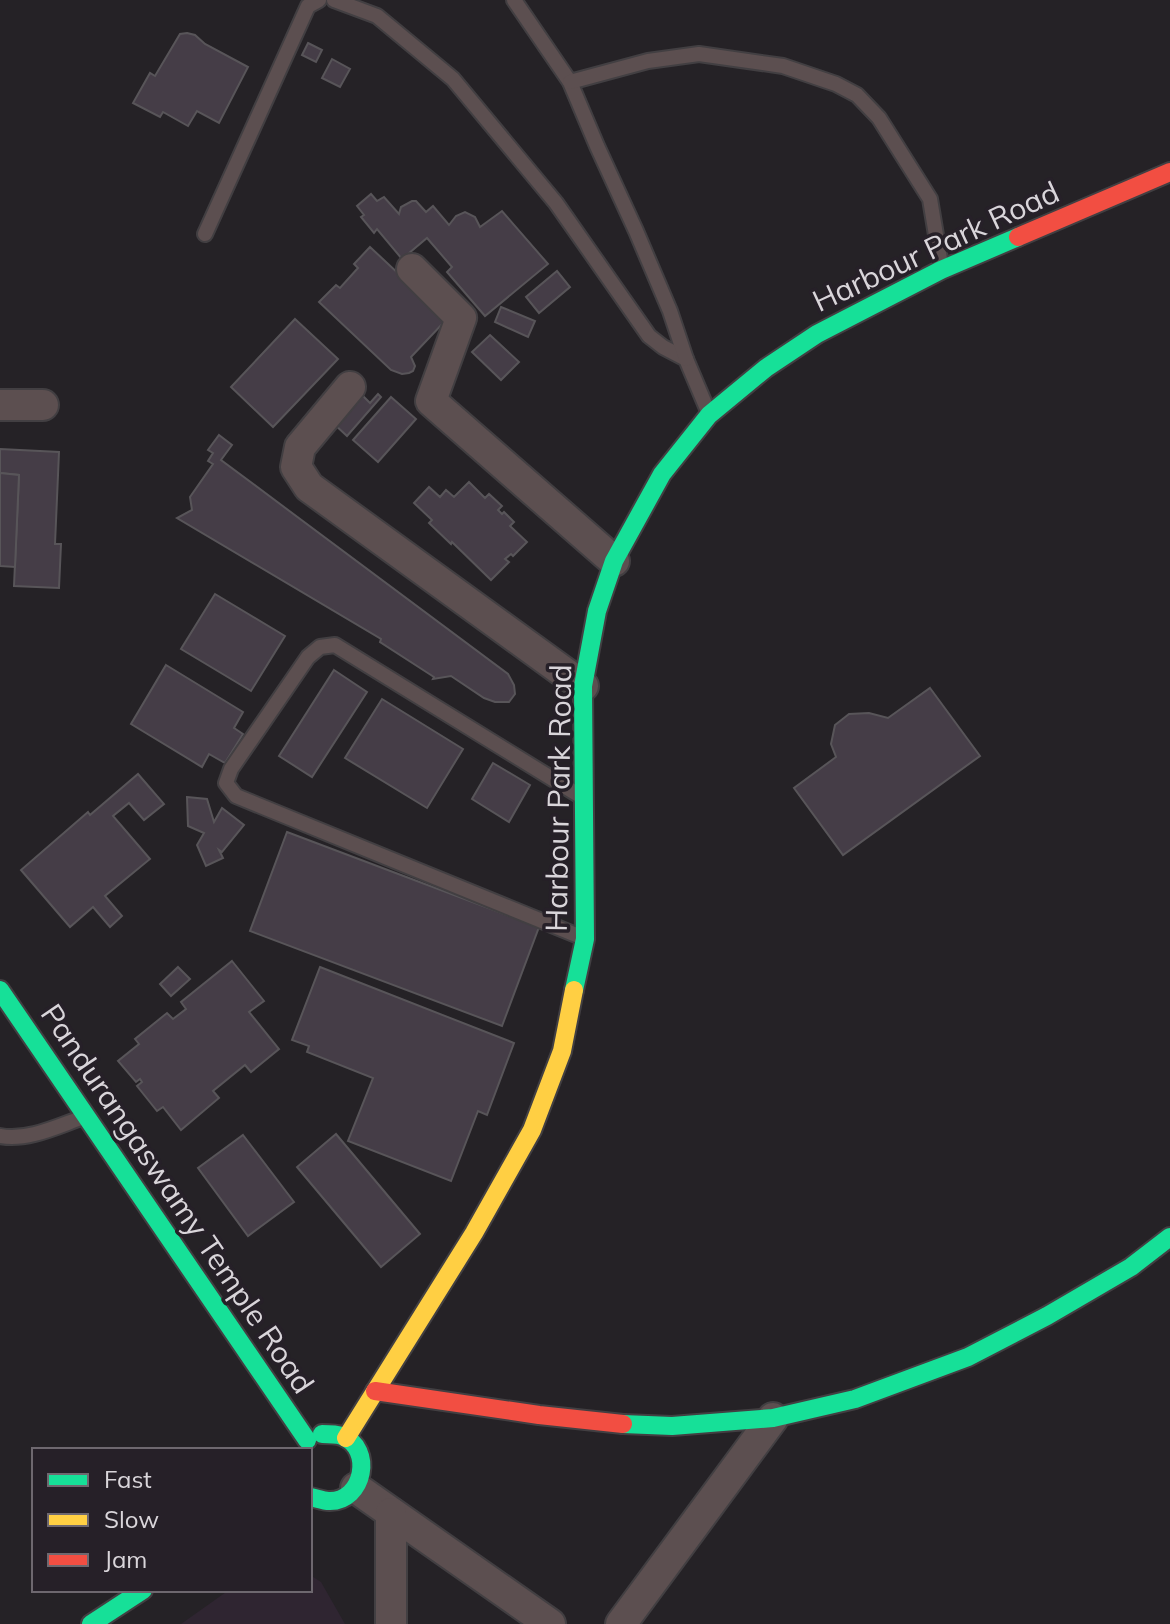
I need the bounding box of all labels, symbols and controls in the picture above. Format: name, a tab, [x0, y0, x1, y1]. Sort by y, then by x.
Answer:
street label: Harbour Park Road	[806, 172, 1065, 320]
street label: Harbour Park Road	[537, 664, 579, 932]
street label: Pandurangaswamy Temple Road	[33, 996, 323, 1400]
legend	[32, 1448, 312, 1592]
text: Fast	[104, 1464, 152, 1494]
text: Slow	[104, 1504, 159, 1534]
text: Jam	[104, 1544, 147, 1574]

